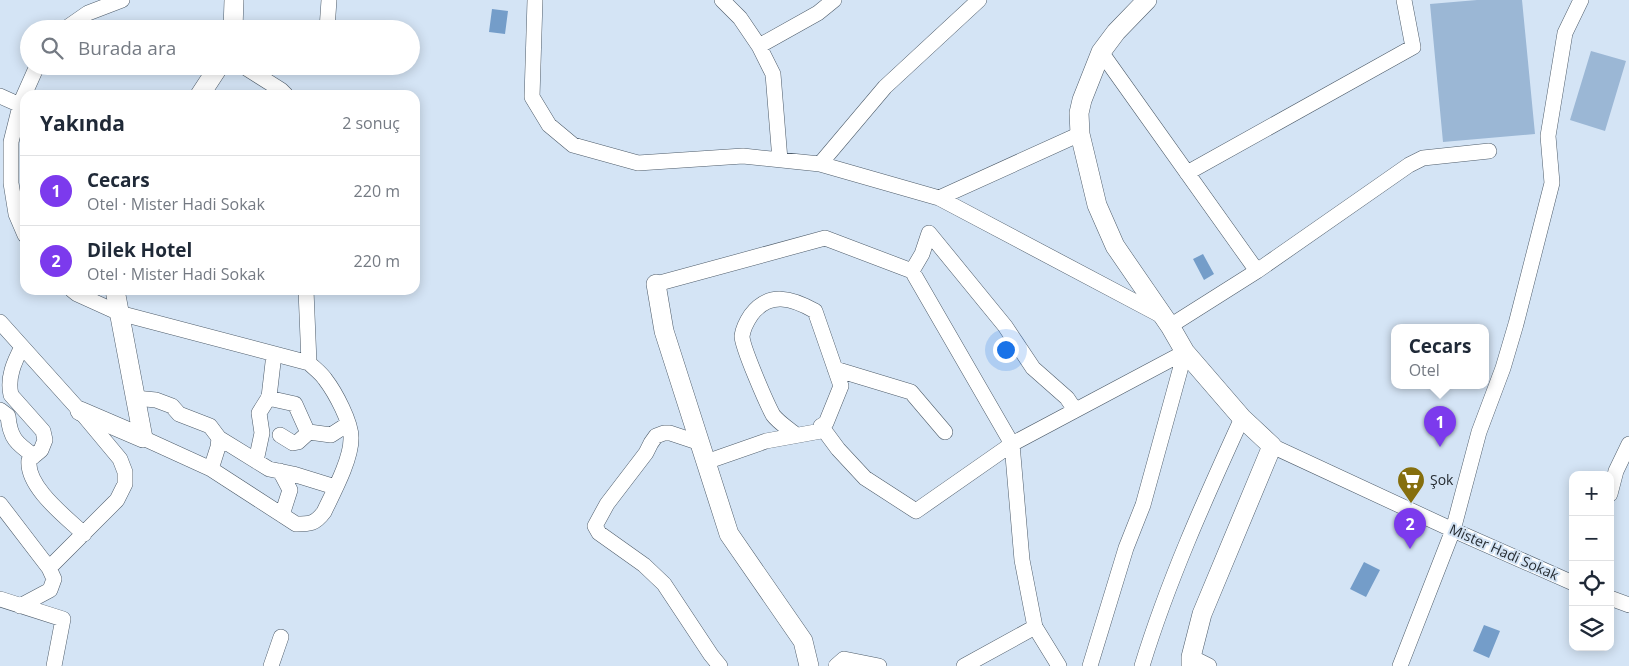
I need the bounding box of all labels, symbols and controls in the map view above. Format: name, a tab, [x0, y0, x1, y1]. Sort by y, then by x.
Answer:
search box	[20, 20, 420, 75]
icon: search	[38, 34, 66, 62]
text: Burada ara	[78, 35, 176, 61]
text: Yakında	[40, 109, 125, 137]
text: 2 sonuç	[342, 112, 400, 134]
text: Cecars	[87, 167, 150, 193]
text: 1	[51, 180, 61, 202]
text: 220 m	[354, 180, 400, 202]
text: Otel · Mister Hadi Sokak	[87, 193, 265, 215]
text: Dilek Hotel	[87, 237, 192, 263]
text: 2	[51, 250, 61, 272]
text: 220 m	[354, 250, 400, 272]
text: Otel · Mister Hadi Sokak	[87, 263, 265, 285]
popup	[1391, 324, 1489, 389]
text: Cecars	[1409, 333, 1471, 359]
your location	[993, 337, 1019, 363]
text: Otel	[1409, 359, 1440, 381]
pin: 1	[1424, 406, 1456, 447]
supermarket icon: Şok	[1396, 465, 1426, 504]
place label: Şok	[1430, 470, 1454, 489]
map controls	[1569, 471, 1614, 651]
button: +	[1569, 471, 1614, 516]
pin: 2	[1394, 508, 1426, 549]
button: −	[1569, 516, 1614, 561]
street label: Mister Hadi Sokak	[1447, 519, 1562, 584]
button: locate	[1569, 561, 1614, 606]
button: layers	[1569, 606, 1614, 651]

